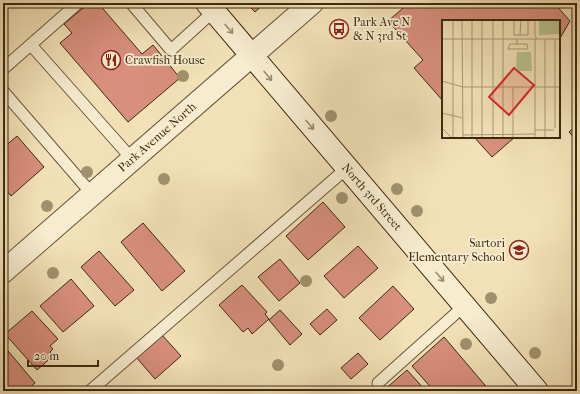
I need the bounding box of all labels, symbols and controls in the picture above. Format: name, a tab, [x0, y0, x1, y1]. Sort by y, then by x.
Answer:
place label: Park Ave N & N 3rd St	[353, 15, 410, 43]
bus stop icon: Park Ave N & N 3rd St	[328, 18, 350, 40]
inset map	[442, 20, 560, 138]
one-way arrow	[225, 24, 234, 35]
restaurant icon: Crawfish House	[100, 49, 122, 71]
place label: Crawfish House	[125, 53, 205, 67]
one-way arrow	[263, 70, 272, 81]
street label: Park Avenue North	[115, 99, 199, 175]
one-way arrow	[305, 120, 314, 130]
street label: North 3rd Street	[339, 161, 405, 234]
place label: Sartori Elementary School	[408, 236, 506, 264]
school or university icon: Sartori Elementary School	[508, 239, 530, 261]
one-way arrow	[435, 272, 444, 282]
scale bar	[28, 342, 98, 368]
text: 20 m	[34, 349, 59, 363]

